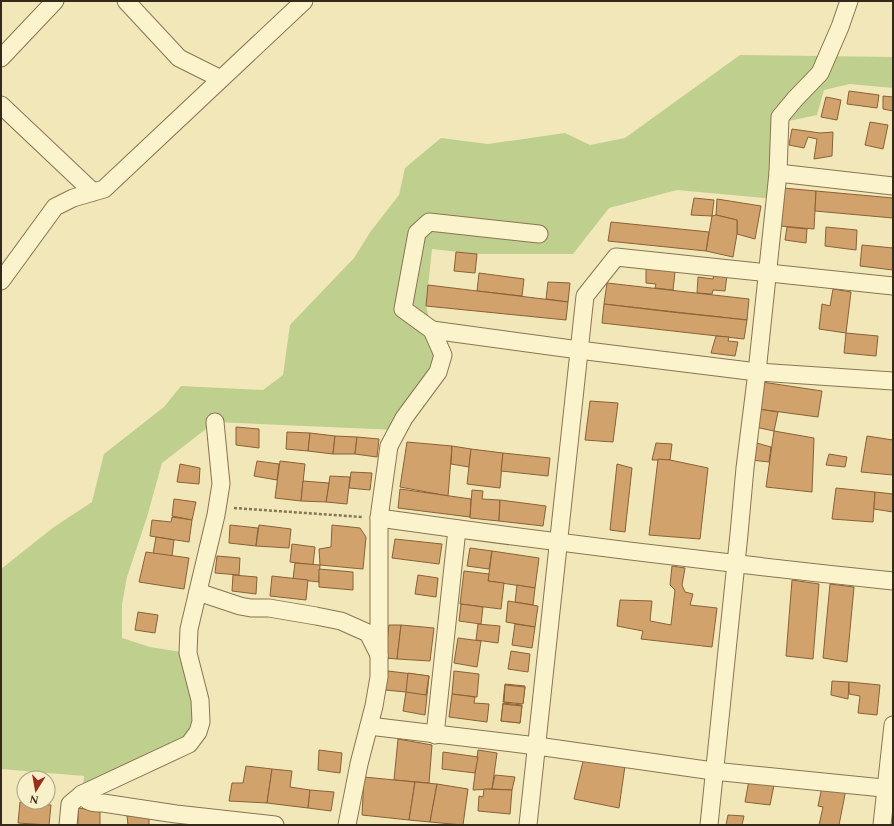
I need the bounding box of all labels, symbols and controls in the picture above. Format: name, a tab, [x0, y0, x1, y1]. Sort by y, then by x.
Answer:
north arrow	[16, 770, 56, 810]
text: N	[28, 790, 40, 809]

